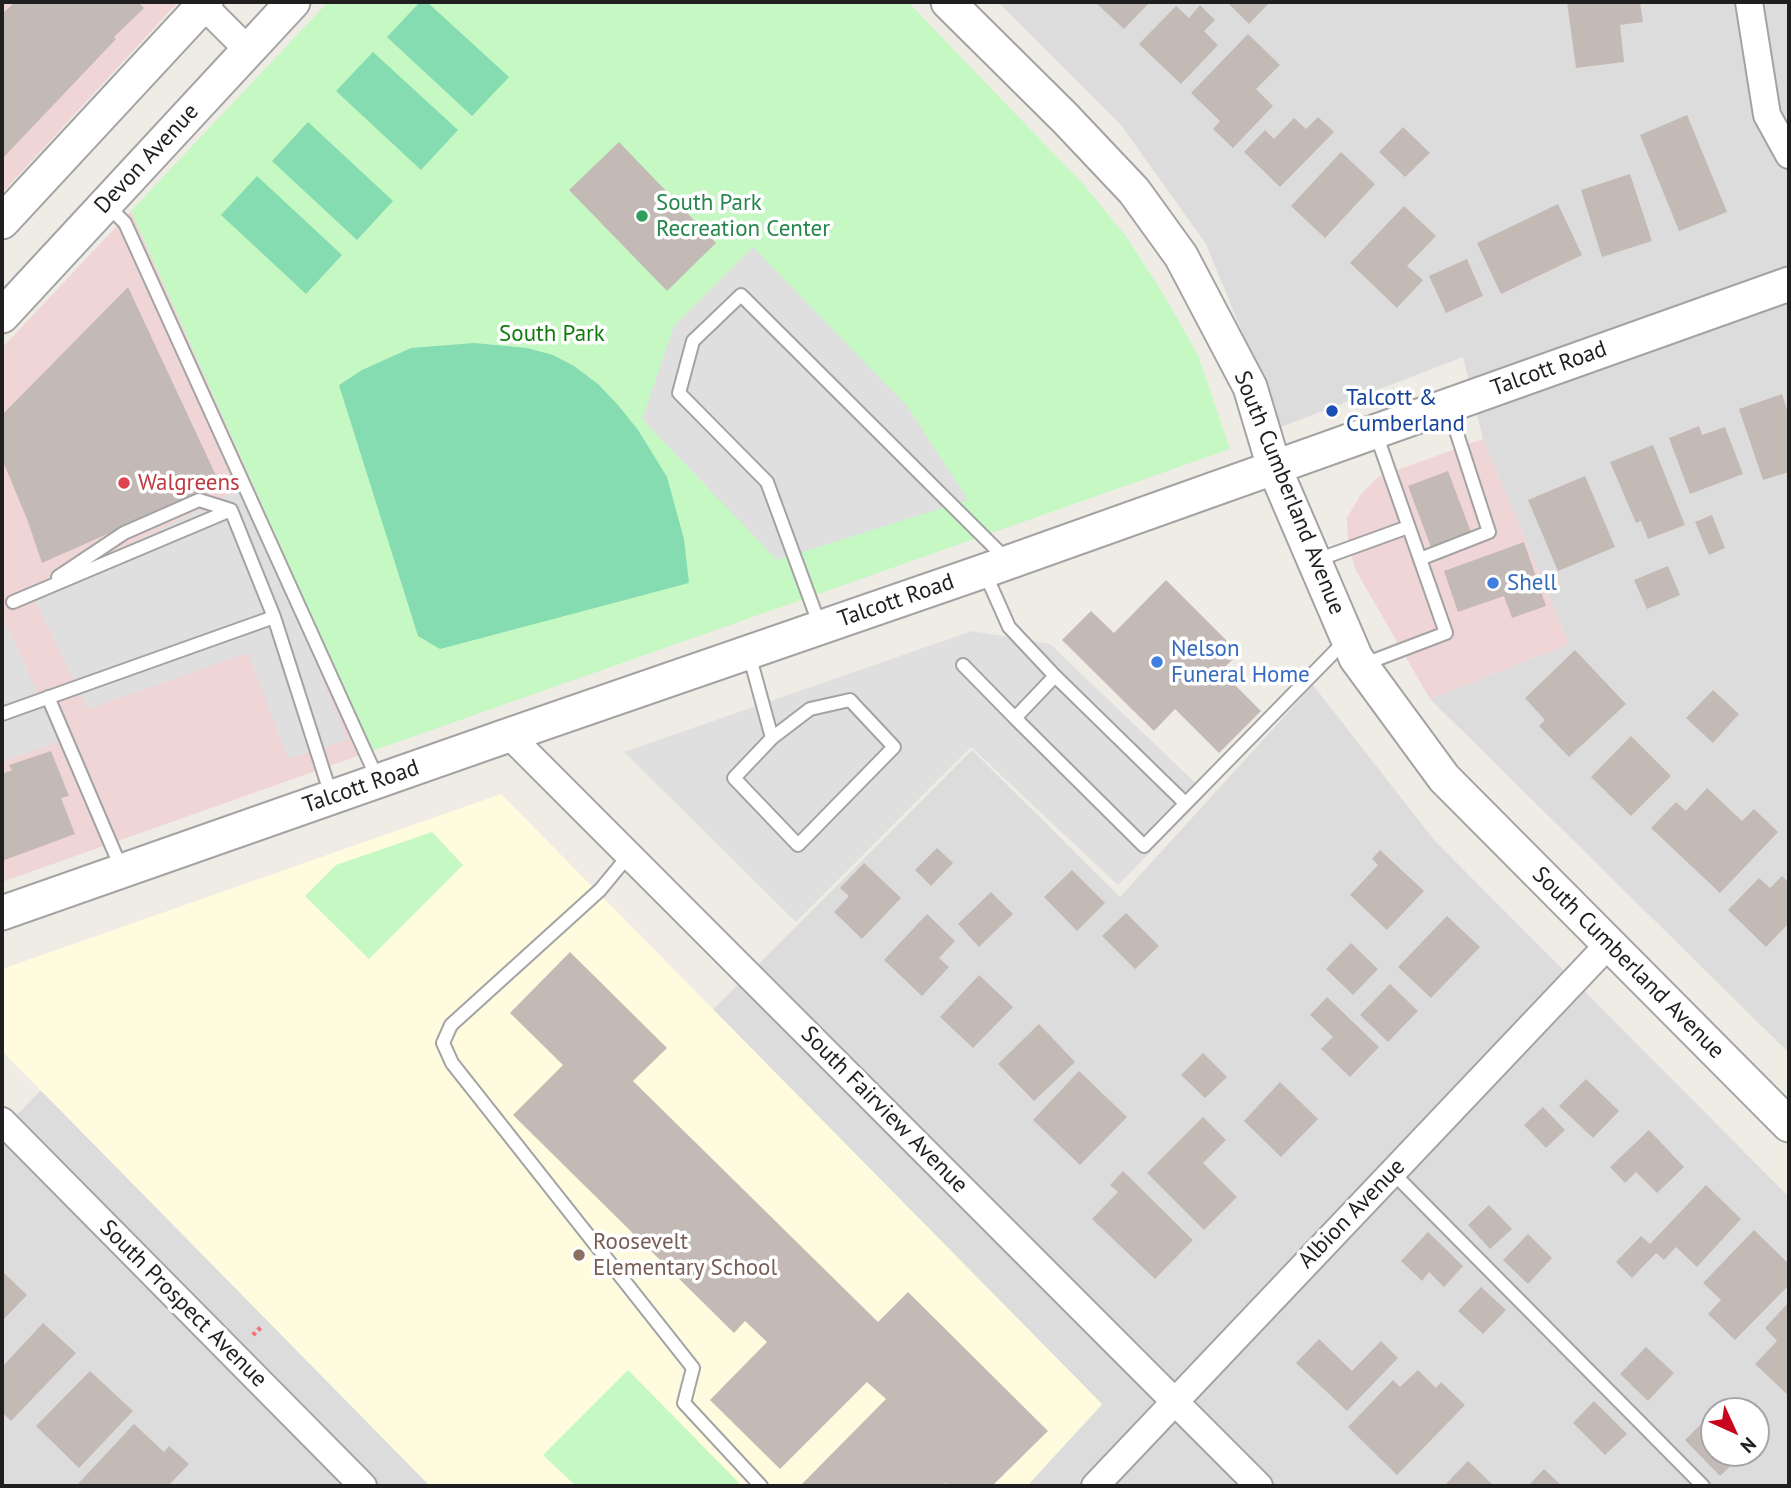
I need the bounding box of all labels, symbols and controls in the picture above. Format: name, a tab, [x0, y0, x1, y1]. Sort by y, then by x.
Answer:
street label: Devon Avenue	[89, 98, 205, 220]
place label: South Park Recreation Center	[656, 189, 830, 243]
marker: South Park Recreation Center	[634, 208, 650, 224]
park label: South Park	[499, 320, 605, 348]
street label: Talcott Road	[1487, 335, 1611, 403]
street label: South Cumberland Avenue	[1227, 367, 1351, 619]
place label: Talcott & Cumberland	[1346, 384, 1465, 438]
marker: Talcott & Cumberland	[1324, 403, 1340, 419]
place label: Walgreens	[138, 469, 240, 497]
marker: Walgreens	[116, 475, 132, 491]
street label: Talcott Road	[834, 568, 958, 634]
place label: Shell	[1507, 569, 1557, 597]
marker: Shell	[1485, 575, 1501, 591]
place label: Nelson Funeral Home	[1171, 635, 1310, 689]
marker: Nelson Funeral Home	[1149, 654, 1165, 670]
street label: Talcott Road	[299, 754, 423, 820]
street label: South Cumberland Avenue	[1526, 861, 1730, 1065]
street label: South Fairview Avenue	[795, 1021, 973, 1199]
street label: Albion Avenue	[1293, 1153, 1411, 1275]
street label: South Prospect Avenue	[94, 1215, 272, 1393]
place label: Roosevelt Elementary School	[593, 1228, 777, 1282]
marker: Roosevelt Elementary School	[571, 1247, 587, 1263]
north arrow	[1700, 1397, 1770, 1467]
text: N	[1736, 1433, 1761, 1458]

